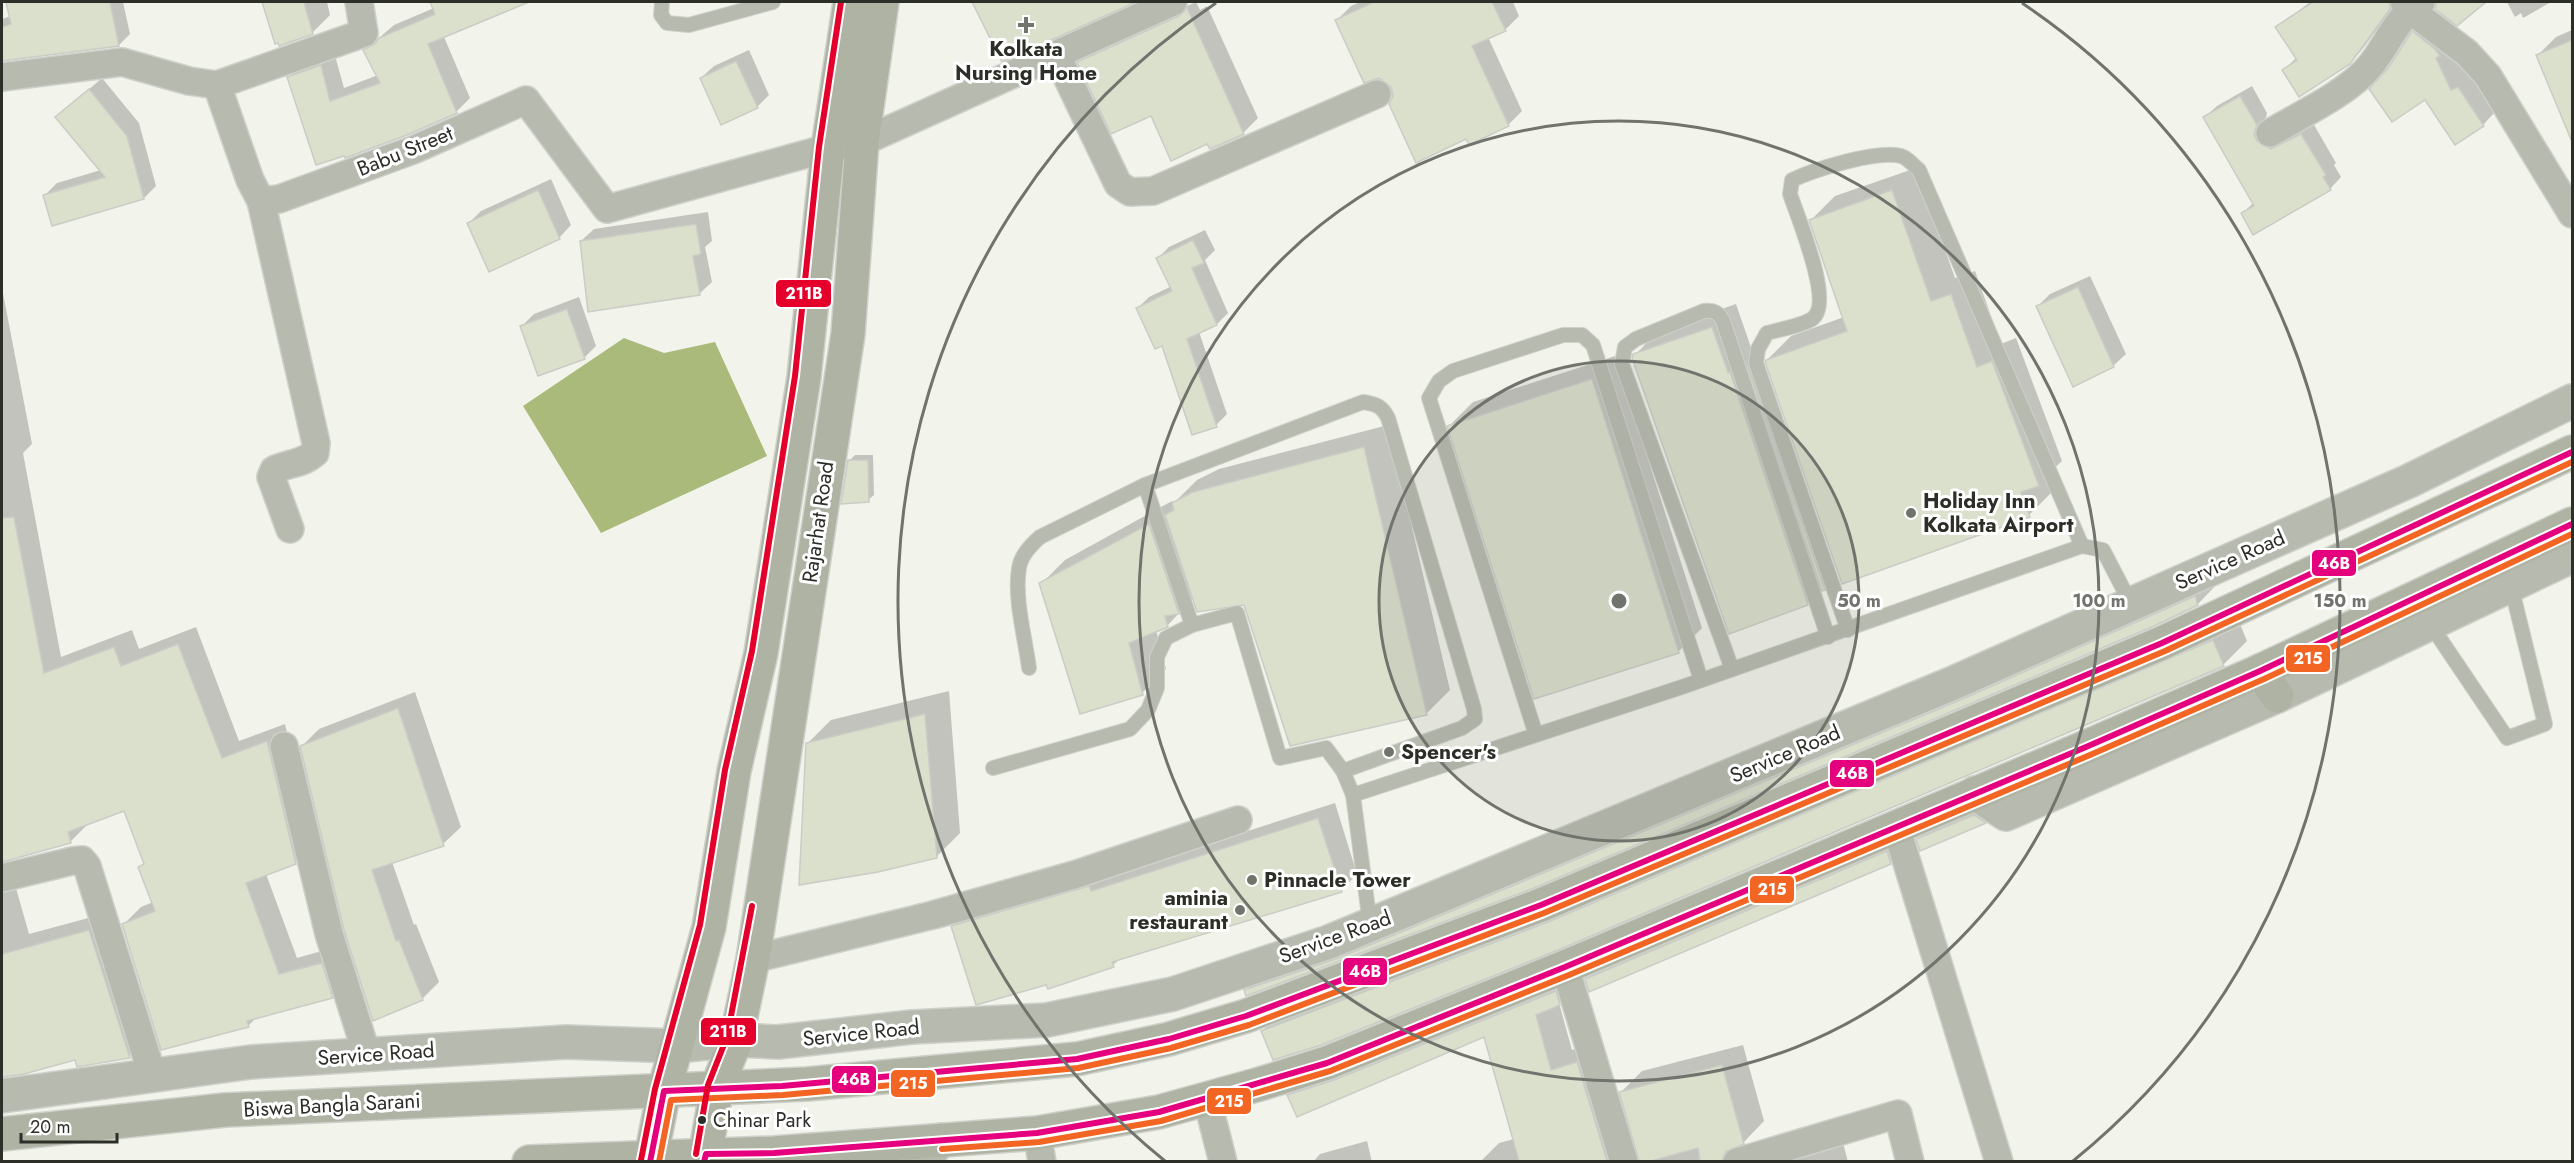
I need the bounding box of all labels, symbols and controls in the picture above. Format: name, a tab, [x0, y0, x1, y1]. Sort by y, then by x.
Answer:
marker: Kolkata Nursing Home	[1017, 16, 1035, 34]
place label: Kolkata Nursing Home	[955, 34, 1097, 88]
street label: Babu Street	[352, 118, 458, 184]
line badge: 211B	[775, 279, 832, 308]
text: 211B	[785, 282, 823, 305]
street label: Rajarhat Road	[795, 459, 841, 585]
place label: Holiday Inn Kolkata Airport	[1923, 486, 2074, 540]
marker: Holiday Inn Kolkata Airport	[1904, 506, 1918, 520]
street label: Service Road	[2170, 522, 2290, 598]
line badge: 46B	[2311, 549, 2357, 577]
text: 46B	[2318, 552, 2350, 575]
text: 50 m	[1837, 588, 1881, 614]
text: 100 m	[2072, 588, 2126, 614]
text: 150 m	[2314, 588, 2366, 614]
centre of rings	[1609, 591, 1629, 611]
line badge: 215	[2285, 644, 2331, 673]
text: 215	[2294, 647, 2322, 670]
street label: Service Road	[1725, 717, 1845, 791]
place label: Spencer's	[1401, 737, 1497, 767]
marker: Spencer's	[1382, 745, 1396, 759]
line badge: 46B	[1829, 759, 1875, 788]
text: 46B	[1836, 762, 1868, 785]
place label: Pinnacle Tower	[1264, 865, 1411, 895]
marker: Pinnacle Tower	[1245, 873, 1259, 887]
line badge: 215	[1749, 875, 1795, 904]
text: 215	[1758, 878, 1786, 901]
place label: aminia restaurant	[1129, 883, 1228, 937]
marker: aminia restaurant	[1233, 903, 1247, 917]
street label: Service Road	[1275, 903, 1395, 971]
line badge: 46B	[1342, 957, 1388, 986]
text: 46B	[1349, 960, 1381, 983]
street label: Service Road	[801, 1012, 921, 1054]
line badge: 211B	[700, 1017, 757, 1046]
text: 211B	[709, 1020, 747, 1043]
street label: Service Road	[316, 1035, 436, 1073]
line badge: 46B	[831, 1065, 877, 1094]
text: 46B	[838, 1068, 870, 1091]
line badge: 215	[890, 1069, 936, 1098]
text: 215	[899, 1072, 927, 1095]
street label: Biswa Bangla Sarani	[243, 1085, 421, 1125]
line badge: 215	[1206, 1087, 1252, 1115]
text: 215	[1215, 1090, 1243, 1113]
scale bar	[21, 1106, 117, 1144]
place label: Chinar Park	[713, 1106, 811, 1135]
text: 20 m	[30, 1114, 70, 1140]
marker: Chinar Park	[696, 1114, 708, 1126]

